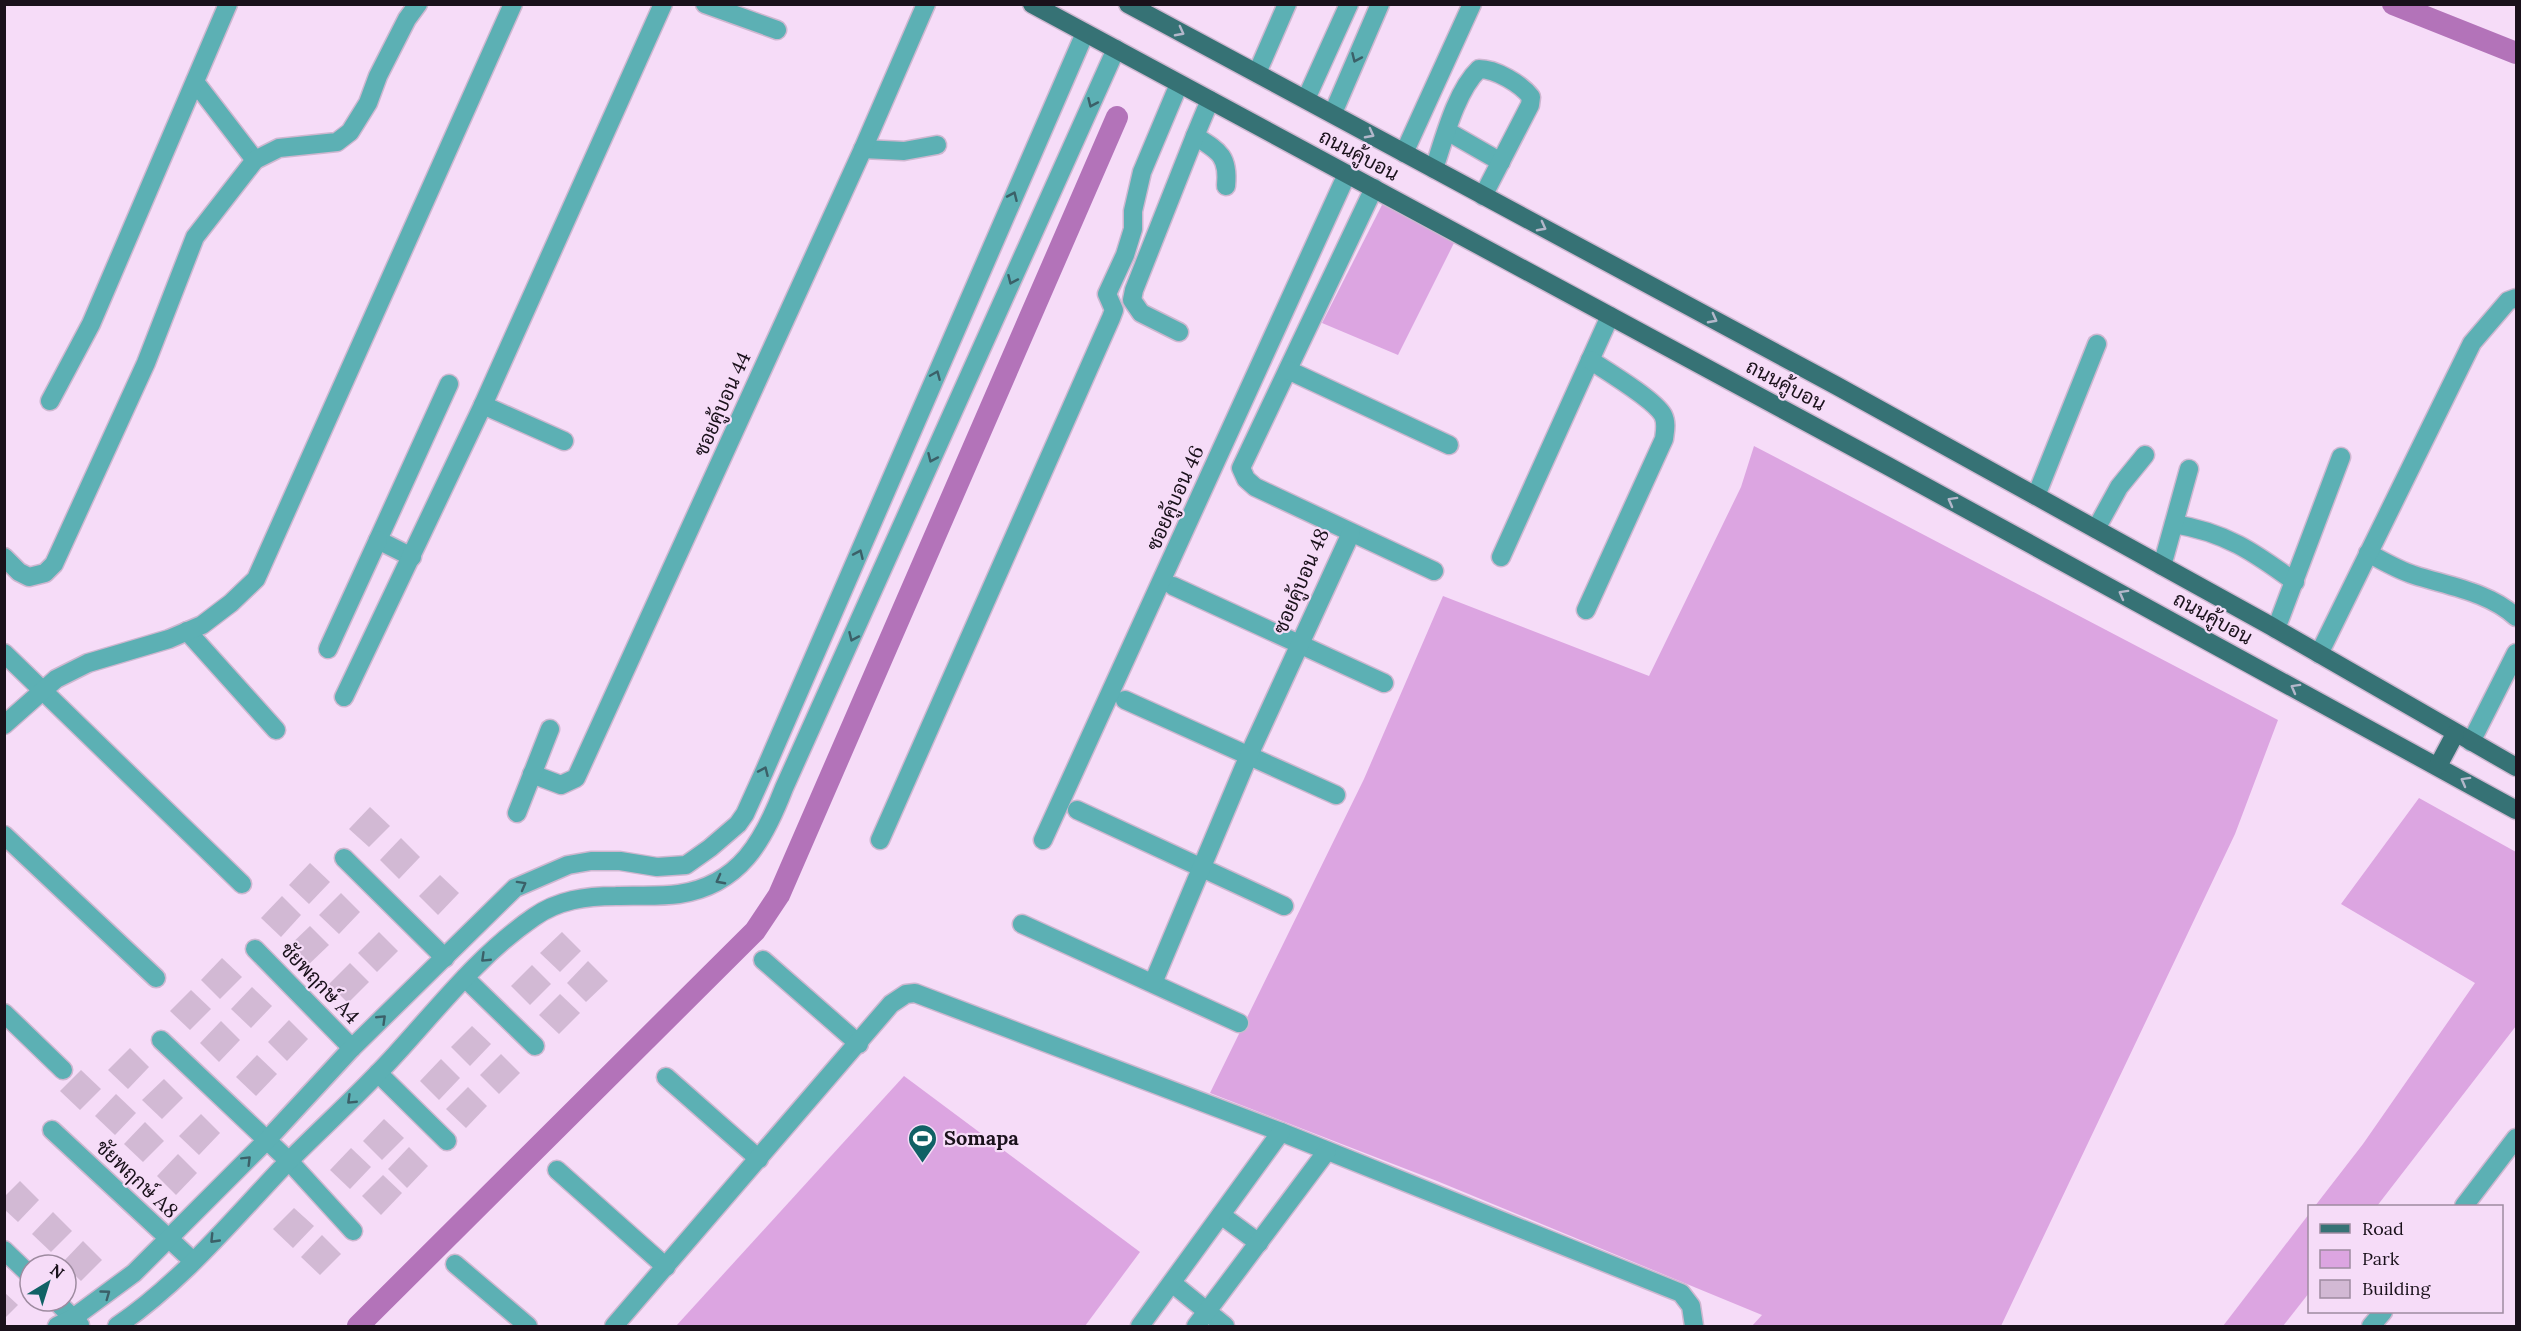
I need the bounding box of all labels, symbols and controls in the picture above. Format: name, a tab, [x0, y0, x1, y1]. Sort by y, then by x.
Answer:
one-way arrow	[1174, 25, 1184, 36]
one-way arrow	[1351, 52, 1363, 63]
one-way arrow	[1087, 96, 1099, 107]
street label: ถนนคู้บอน	[1314, 123, 1403, 189]
one-way arrow	[1364, 127, 1374, 138]
one-way arrow	[1006, 191, 1018, 202]
one-way arrow	[1535, 220, 1546, 231]
one-way arrow	[1007, 274, 1019, 285]
one-way arrow	[1707, 312, 1717, 323]
street label: ซอยคู้บอน 44	[687, 347, 759, 461]
street label: ถนนคู้บอน	[1741, 353, 1830, 419]
one-way arrow	[929, 370, 941, 381]
street label: ซอยคู้บอน 46	[1140, 441, 1212, 556]
one-way arrow	[927, 452, 939, 463]
one-way arrow	[1948, 497, 1958, 508]
street label: ซอยคู้บอน 48	[1267, 524, 1337, 639]
one-way arrow	[852, 550, 864, 561]
street label: ถนนคู้บอน	[2168, 586, 2257, 652]
one-way arrow	[2119, 590, 2130, 601]
one-way arrow	[848, 630, 860, 641]
one-way arrow	[2290, 684, 2301, 695]
one-way arrow	[757, 767, 769, 778]
one-way arrow	[2461, 777, 2472, 789]
one-way arrow	[716, 873, 727, 884]
one-way arrow	[516, 881, 527, 892]
street label: ชัยพฤกษ์ A4	[276, 936, 366, 1029]
one-way arrow	[481, 951, 492, 962]
one-way arrow	[375, 1015, 386, 1026]
one-way arrow	[347, 1093, 358, 1104]
sports icon: Somapa	[907, 1122, 939, 1164]
place label: Somapa	[944, 1125, 1019, 1150]
street label: ชัยพฤกษ์ A8	[91, 1133, 184, 1223]
one-way arrow	[240, 1157, 251, 1168]
legend	[2308, 1205, 2503, 1313]
text: Road	[2362, 1217, 2404, 1240]
one-way arrow	[210, 1232, 221, 1243]
text: Park	[2362, 1247, 2400, 1270]
north arrow	[18, 1253, 78, 1313]
text: N	[46, 1259, 68, 1283]
text: Building	[2362, 1277, 2432, 1300]
one-way arrow	[99, 1290, 110, 1301]

